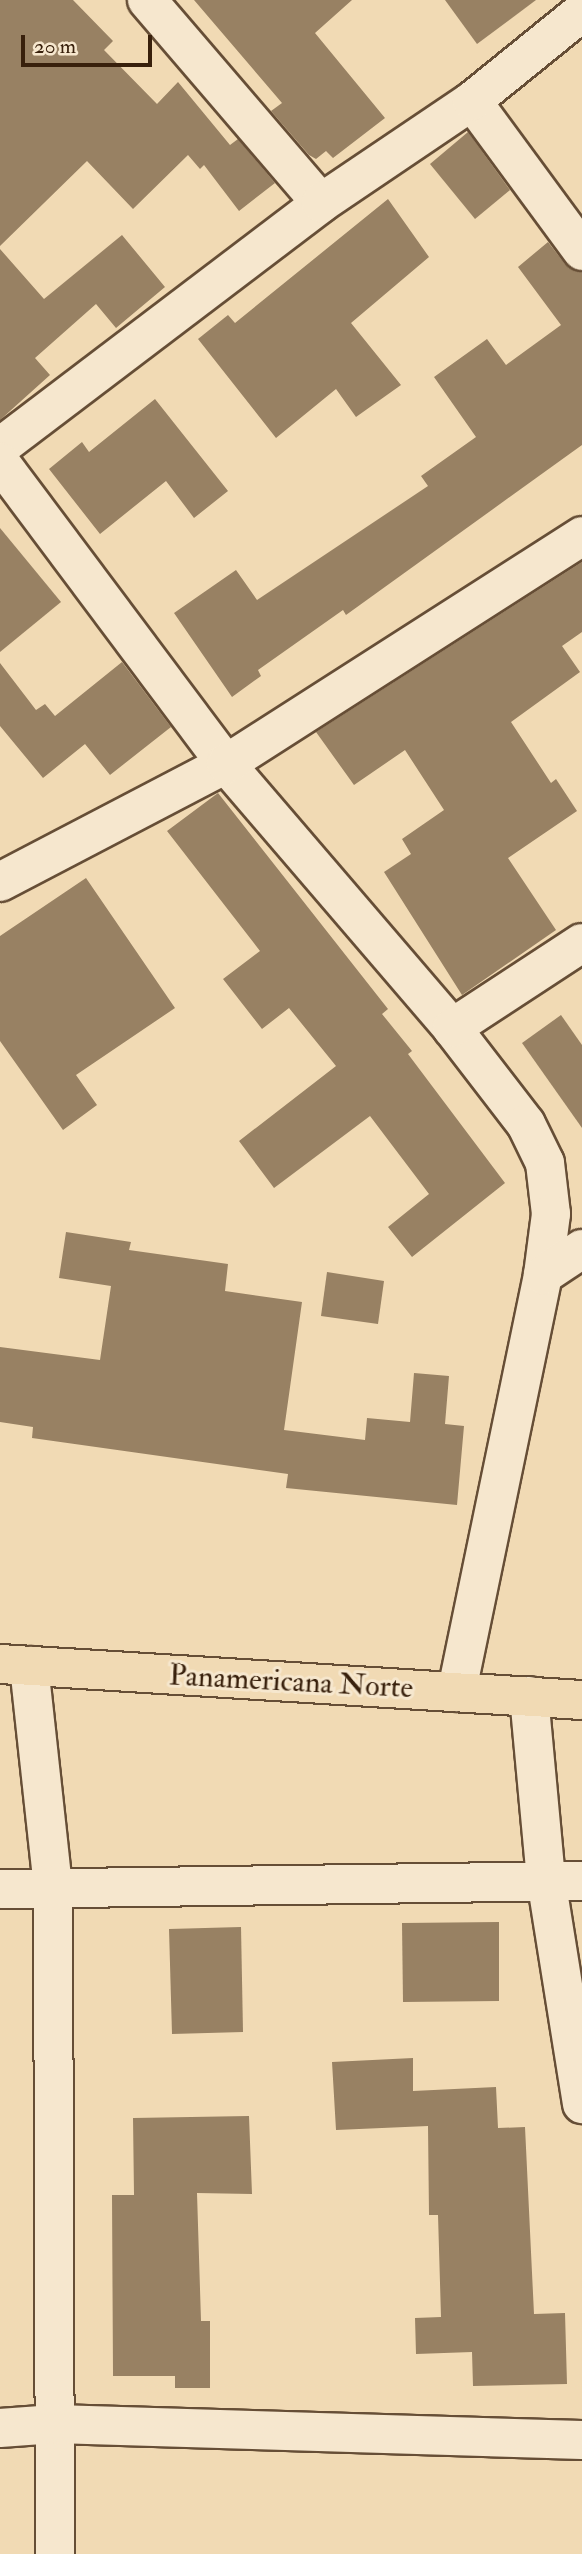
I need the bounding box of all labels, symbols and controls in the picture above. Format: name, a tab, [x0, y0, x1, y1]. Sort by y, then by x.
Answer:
scale bar	[24, 21, 156, 65]
text: 20 m	[34, 33, 76, 60]
street label: Panamericana Norte	[168, 1658, 414, 1706]

